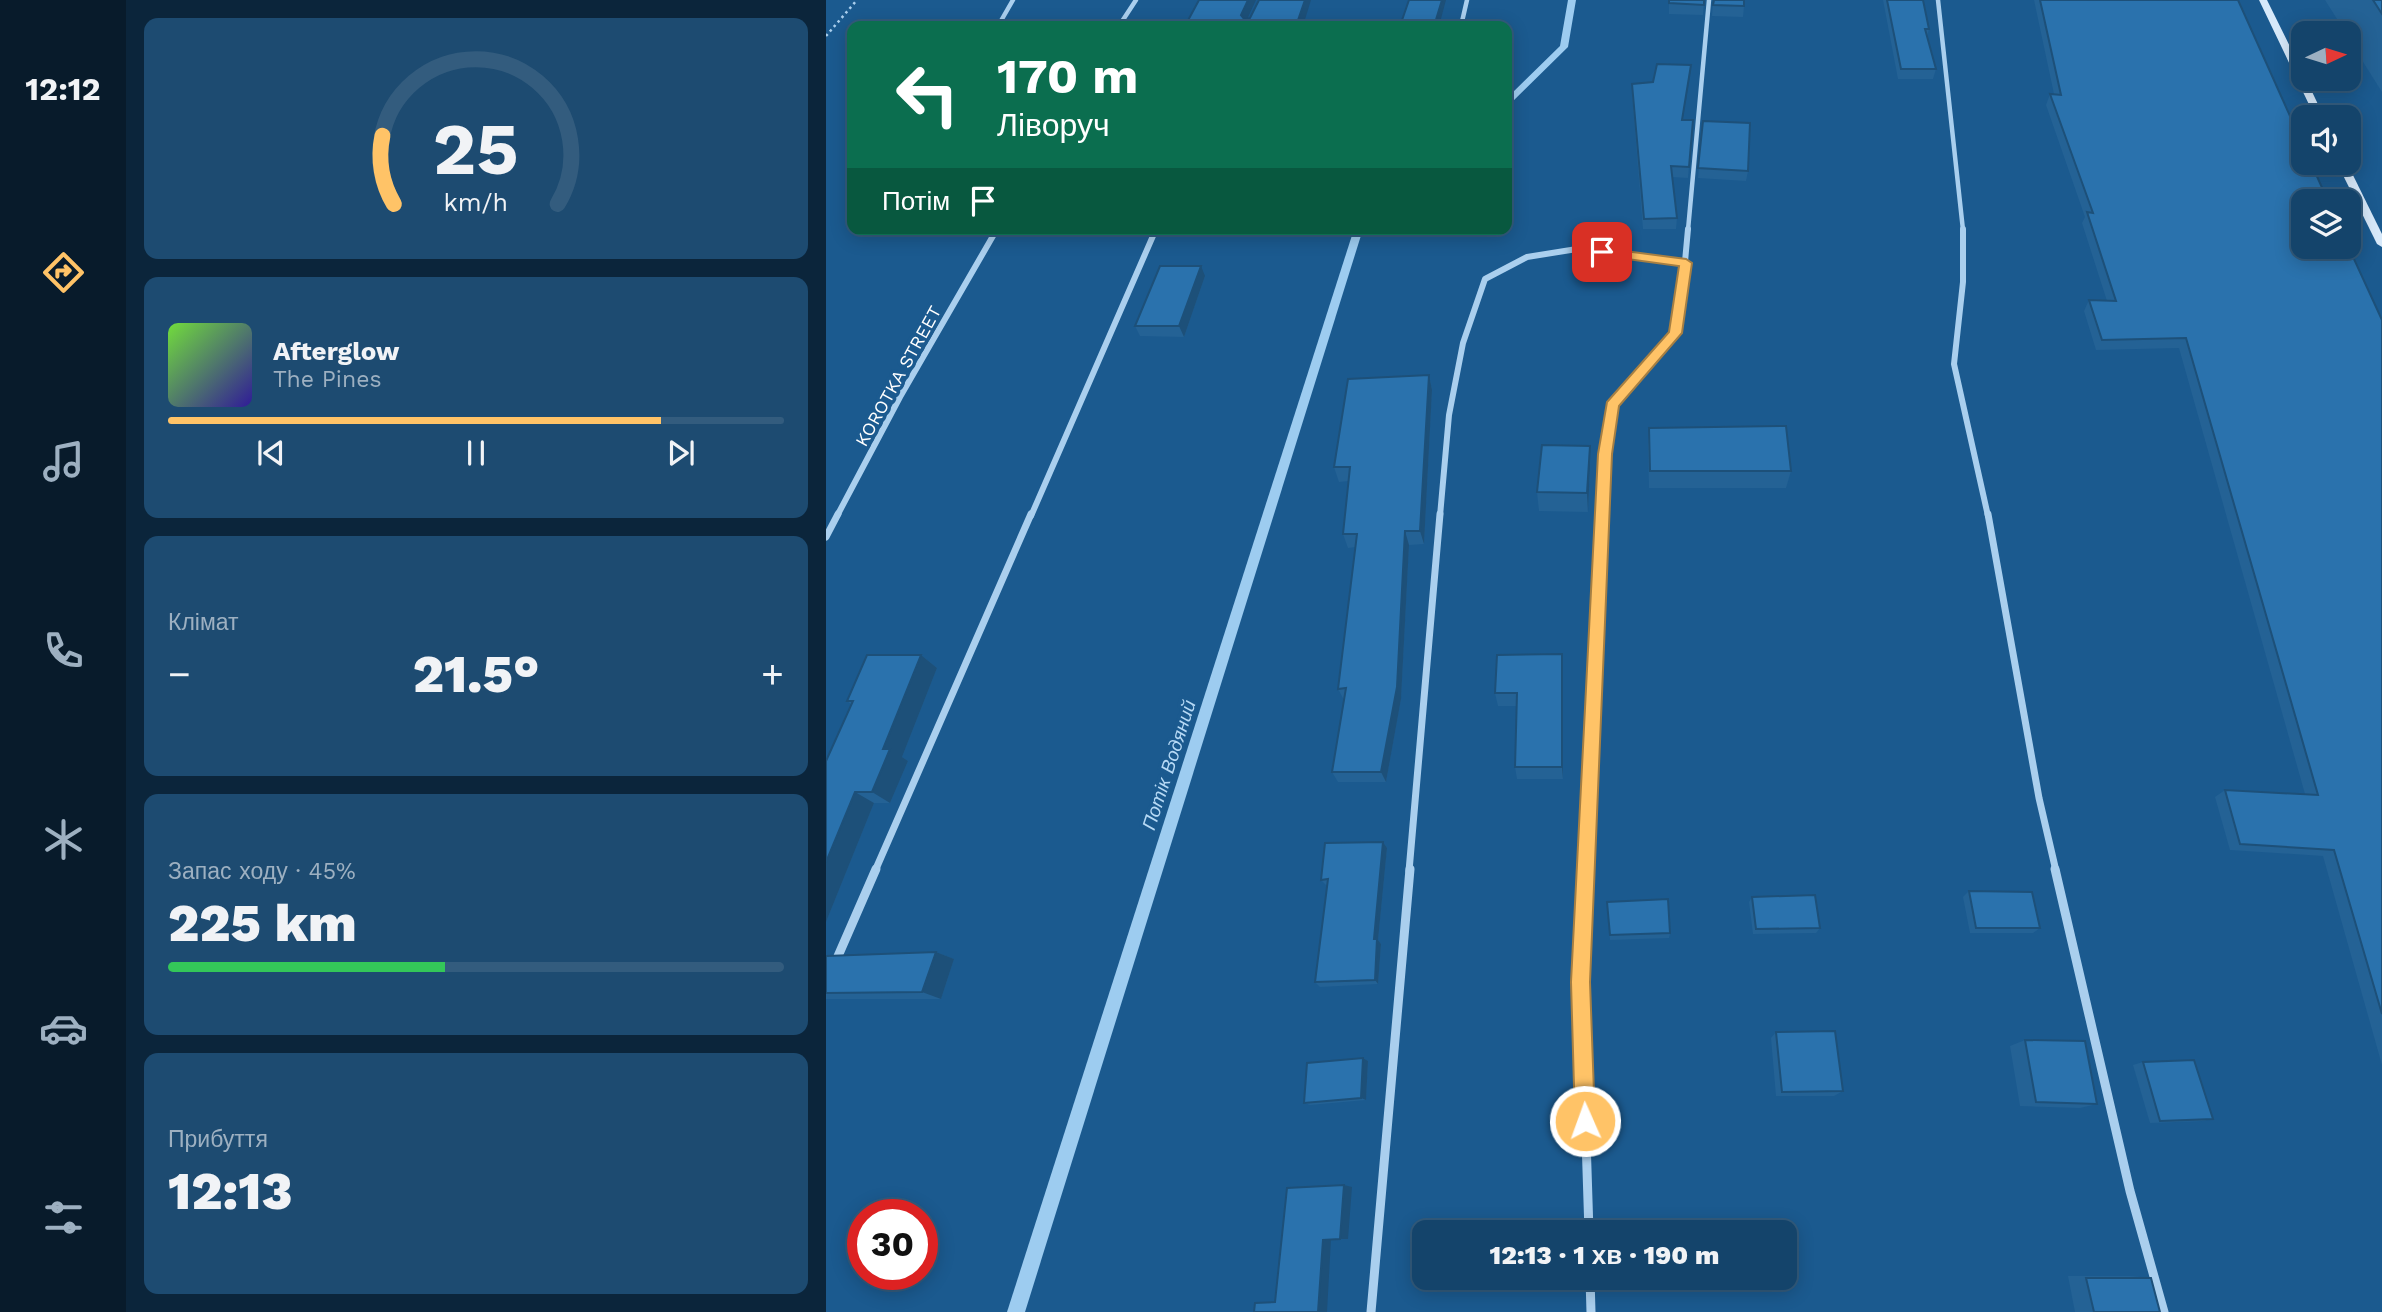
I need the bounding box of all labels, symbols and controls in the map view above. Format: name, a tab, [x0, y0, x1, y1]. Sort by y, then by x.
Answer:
north arrow	[2291, 21, 2361, 91]
map controls	[2291, 21, 2361, 259]
text: 170 m	[997, 47, 1138, 105]
icon: left	[882, 49, 973, 140]
text: 12:12	[25, 70, 101, 108]
button: sound	[2291, 105, 2361, 175]
text: Ліворуч	[997, 106, 1110, 144]
text: 25	[433, 107, 519, 193]
icon: arrive	[964, 182, 1002, 220]
text: Потім	[882, 186, 950, 216]
text: km/h	[444, 188, 508, 217]
button: layers	[2291, 189, 2361, 259]
pin	[1572, 222, 1632, 282]
icon: arrive	[1583, 233, 1621, 271]
icon: directions	[39, 248, 88, 297]
street label: KOROTKA STREET	[851, 302, 945, 450]
text: Afterglow	[273, 336, 399, 366]
text: The Pines	[273, 366, 382, 393]
icon: previous	[252, 434, 290, 472]
icon: pause	[457, 434, 495, 472]
icon: next	[662, 434, 700, 472]
icon: music	[39, 437, 88, 486]
text: Клімат	[168, 609, 239, 636]
icon: phone	[39, 626, 88, 675]
text: 21.5°	[413, 644, 539, 705]
text: −	[168, 652, 191, 696]
text: +	[761, 652, 784, 696]
water label: Потік Водяний	[1137, 697, 1201, 833]
icon: climate	[39, 815, 88, 864]
text: Запас ходу · 45%	[168, 858, 356, 885]
text: 225 km	[168, 893, 357, 954]
icon: car	[39, 1004, 88, 1053]
position arrow	[1548, 1084, 1622, 1158]
text: Прибуття	[168, 1126, 268, 1153]
text: 12:13	[168, 1161, 293, 1222]
icon: filters	[39, 1193, 88, 1242]
speed limit sign: 30	[847, 1199, 938, 1290]
text: 12:13 · 1 хв · 190 m	[1490, 1240, 1719, 1270]

